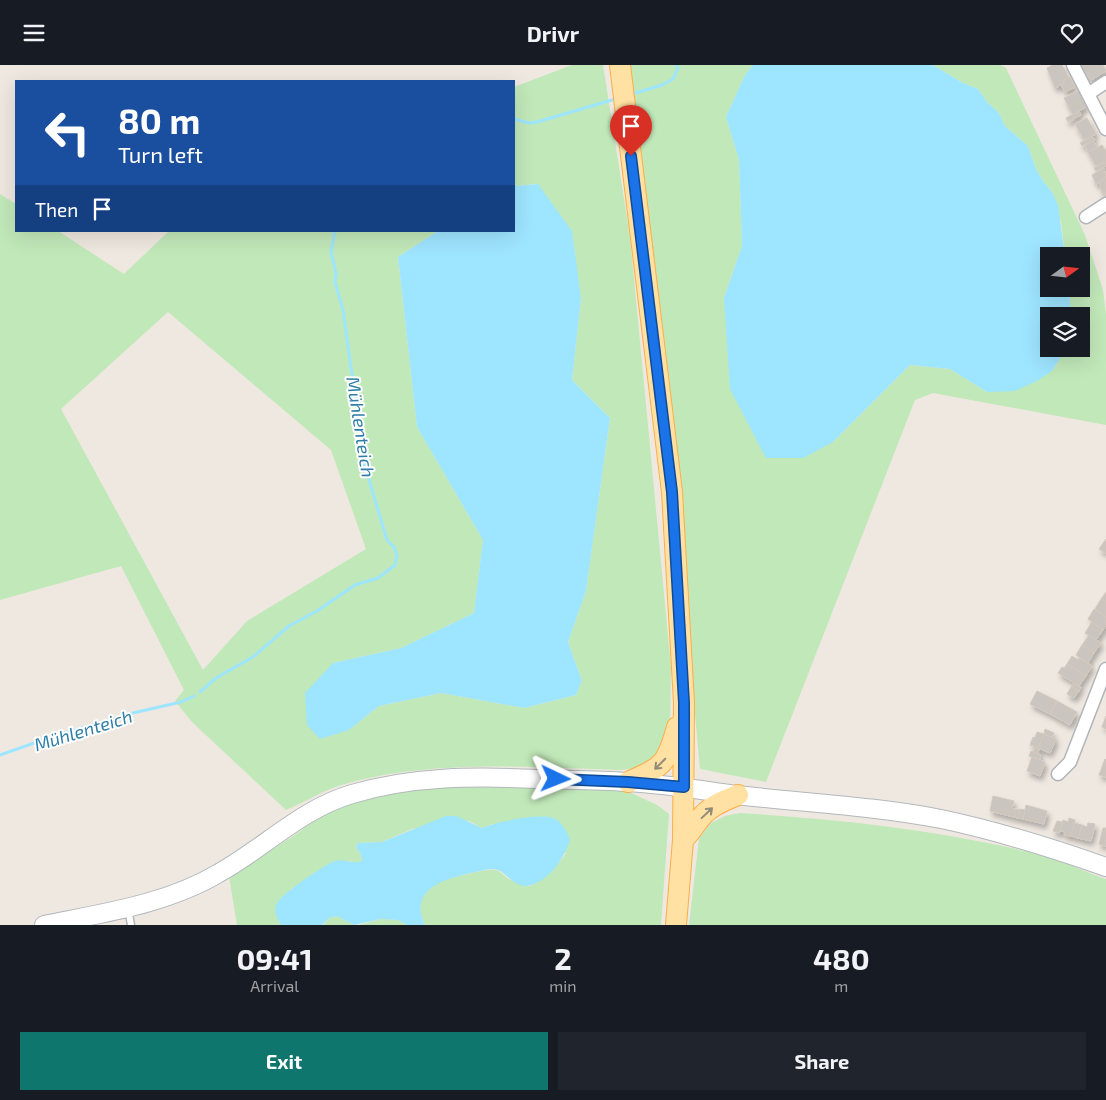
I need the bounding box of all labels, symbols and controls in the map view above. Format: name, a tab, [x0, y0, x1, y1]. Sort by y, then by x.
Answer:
icon: menu	[20, 19, 48, 47]
icon: heart	[1058, 19, 1086, 47]
text: Drivr	[527, 20, 579, 46]
text: 80 m	[118, 99, 200, 141]
icon: left	[35, 100, 100, 165]
pin	[610, 105, 652, 156]
icon: arrive	[617, 112, 645, 140]
text: Turn left	[118, 141, 203, 167]
icon: arrive	[88, 195, 116, 223]
text: Then	[35, 198, 78, 221]
north arrow	[1040, 247, 1090, 297]
map controls	[1040, 247, 1090, 357]
button: layers	[1040, 307, 1090, 357]
water label: Mühlenteich	[342, 375, 380, 479]
water label: Mühlenteich	[31, 705, 135, 755]
position arrow	[529, 752, 581, 804]
one-way arrow	[654, 758, 666, 770]
one-way arrow	[701, 807, 714, 819]
text: 09:41	[236, 940, 313, 976]
text: 2	[554, 940, 572, 976]
text: 480	[813, 940, 870, 976]
text: Arrival	[250, 976, 299, 995]
text: min	[549, 976, 576, 995]
text: m	[834, 976, 848, 995]
button: Exit	[20, 1032, 548, 1090]
button: Share	[558, 1032, 1086, 1090]

